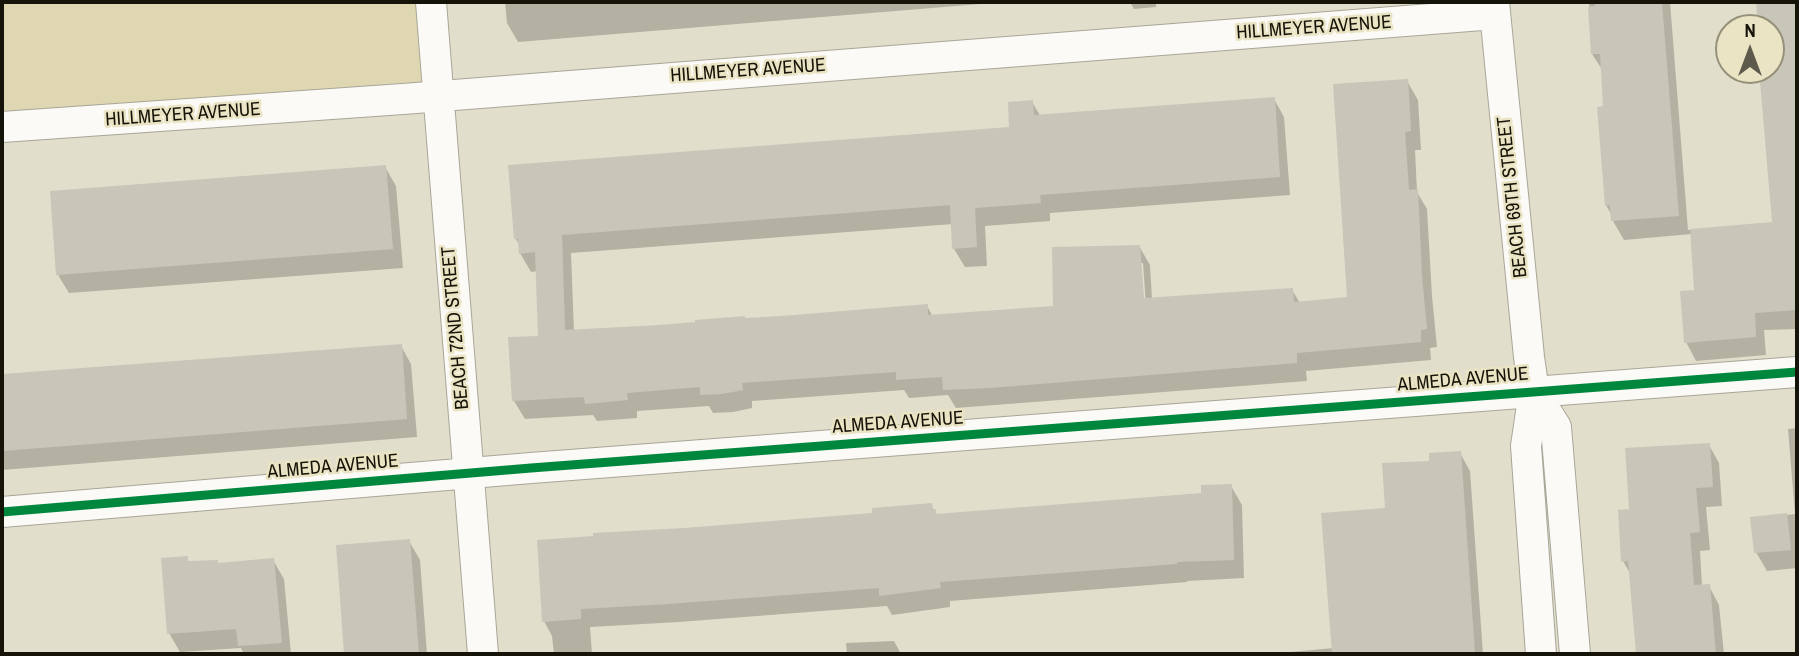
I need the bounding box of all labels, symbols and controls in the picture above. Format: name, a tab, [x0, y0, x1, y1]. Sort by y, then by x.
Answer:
street label: HILLMEYER AVENUE	[1236, 11, 1392, 45]
north arrow	[1715, 14, 1785, 84]
text: N	[1744, 17, 1756, 43]
street label: HILLMEYER AVENUE	[670, 54, 826, 88]
street label: HILLMEYER AVENUE	[105, 98, 261, 132]
street label: BEACH 69TH STREET	[1493, 115, 1533, 279]
street label: BEACH 72ND STREET	[438, 246, 474, 410]
street label: ALMEDA AVENUE	[1397, 363, 1529, 397]
street label: ALMEDA AVENUE	[832, 407, 964, 439]
street label: ALMEDA AVENUE	[267, 450, 399, 484]

